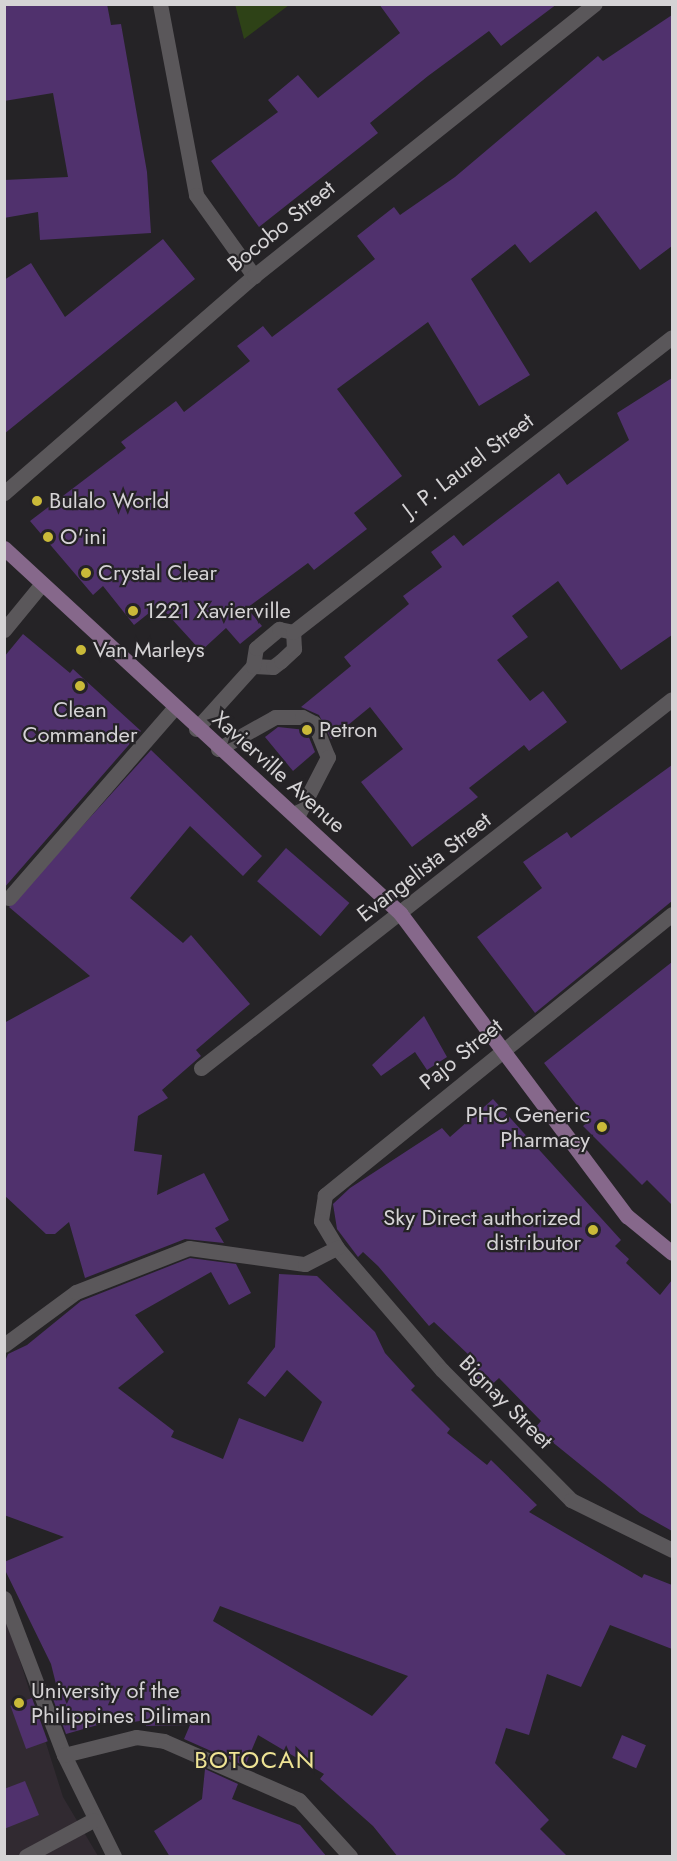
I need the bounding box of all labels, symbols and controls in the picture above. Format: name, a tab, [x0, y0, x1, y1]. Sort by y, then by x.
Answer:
street label: Bocobo Street	[222, 175, 340, 277]
street label: J. P. Laurel Street	[397, 407, 539, 523]
place label: Bulalo World	[49, 488, 169, 514]
marker: Bulalo World	[30, 494, 44, 508]
place label: O'ini	[60, 524, 107, 550]
marker: O'ini	[41, 530, 55, 544]
place label: Crystal Clear	[98, 560, 217, 586]
marker: Crystal Clear	[79, 566, 93, 580]
place label: 1221 Xavierville	[145, 598, 291, 624]
marker: 1221 Xavierville	[126, 604, 140, 618]
place label: Van Marleys	[93, 637, 205, 663]
marker: Van Marleys	[74, 643, 88, 657]
marker: Clean Commander	[73, 679, 87, 693]
place label: Clean Commander	[23, 696, 137, 748]
street label: Xavierville Avenue	[207, 705, 351, 839]
place label: Petron	[319, 717, 378, 743]
marker: Petron	[300, 723, 314, 737]
street label: Evangelista Street	[352, 807, 496, 927]
street label: Pajo Street	[414, 1013, 508, 1095]
place label: PHC Generic Pharmacy	[466, 1101, 590, 1152]
marker: PHC Generic Pharmacy	[595, 1120, 609, 1134]
place label: Sky Direct authorized distributor	[383, 1204, 581, 1256]
marker: Sky Direct authorized distributor	[586, 1223, 600, 1237]
street label: Bignay Street	[454, 1350, 558, 1454]
place label: University of the Philippines Diliman	[31, 1677, 211, 1729]
marker: University of the Philippines Diliman	[12, 1696, 26, 1710]
district label: BOTOCAN	[194, 1746, 316, 1774]

